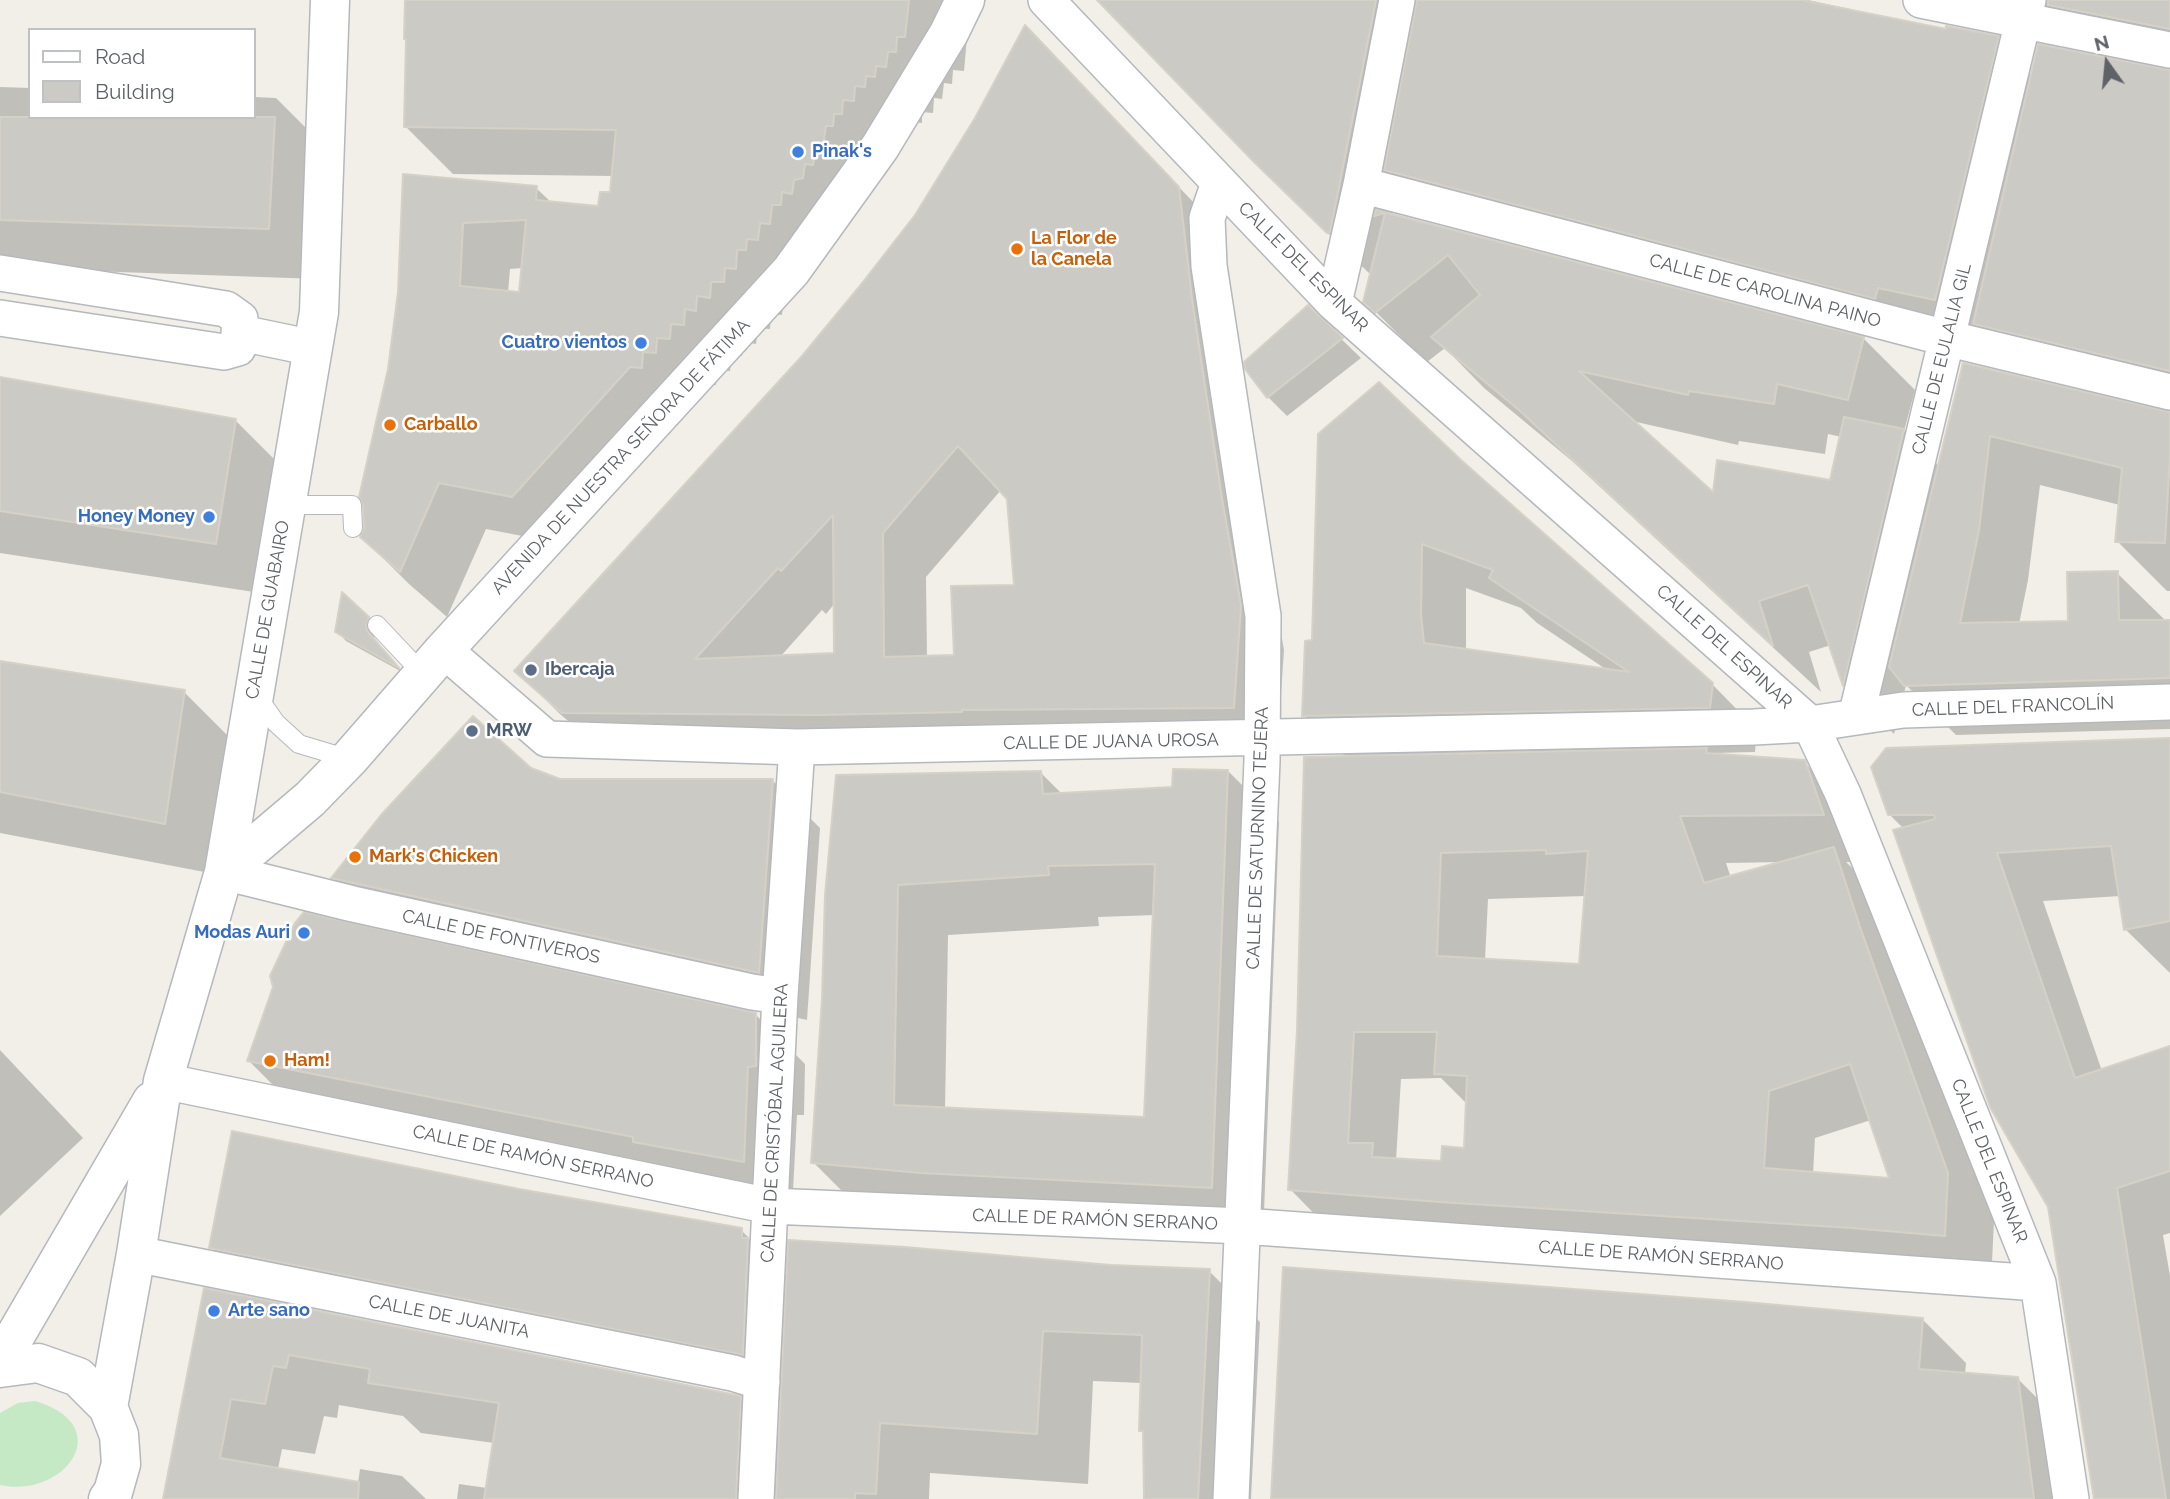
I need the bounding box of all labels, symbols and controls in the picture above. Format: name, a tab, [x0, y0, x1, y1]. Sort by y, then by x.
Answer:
legend	[28, 28, 256, 119]
north arrow	[2072, 28, 2142, 98]
text: N	[2092, 30, 2111, 55]
text: Road	[95, 44, 145, 69]
text: Building	[95, 79, 175, 104]
place label: Pinak's	[812, 141, 872, 163]
marker: Pinak's	[790, 144, 806, 160]
street label: CALLE DEL ESPINAR	[1233, 197, 1373, 337]
place label: La Flor de la Canela	[1031, 228, 1117, 270]
marker: La Flor de la Canela	[1009, 241, 1025, 257]
street label: CALLE DE CAROLINA PAINO	[1647, 250, 1883, 332]
street label: CALLE DE EULALIA GIL	[1908, 261, 1976, 457]
street label: AVENIDA DE NUESTRA SEÑORA DE FÁTIMA	[487, 315, 755, 599]
place label: Cuatro vientos	[502, 332, 627, 354]
marker: Cuatro vientos	[633, 335, 649, 351]
place label: Carballo	[404, 414, 478, 436]
marker: Carballo	[382, 417, 398, 433]
place label: Honey Money	[78, 506, 195, 528]
marker: Honey Money	[201, 509, 217, 525]
street label: CALLE DE GUABAIRO	[242, 519, 294, 701]
street label: CALLE DEL ESPINAR	[1652, 580, 1796, 714]
place label: Ibercaja	[545, 659, 615, 681]
marker: Ibercaja	[523, 662, 539, 678]
street label: CALLE DEL FRANCOLÍN	[1911, 693, 2115, 721]
street label: CALLE DE SATURNINO TEJERA	[1243, 706, 1273, 970]
place label: MRW	[486, 720, 532, 742]
marker: MRW	[464, 723, 480, 739]
street label: CALLE DE JUANA UROSA	[1003, 729, 1219, 755]
place label: Mark's Chicken	[369, 846, 498, 868]
marker: Mark's Chicken	[347, 849, 363, 865]
street label: CALLE DE FONTIVEROS	[400, 905, 602, 969]
place label: Modas Auri	[194, 922, 290, 944]
marker: Modas Auri	[296, 925, 312, 941]
street label: CALLE DE CRISTÓBAL AGUILERA	[757, 983, 793, 1263]
place label: Ham!	[284, 1050, 330, 1072]
marker: Ham!	[262, 1053, 278, 1069]
street label: CALLE DEL ESPINAR	[1946, 1076, 2032, 1246]
street label: CALLE DE RAMÓN SERRANO	[411, 1121, 655, 1193]
street label: CALLE DE RAMÓN SERRANO	[972, 1205, 1218, 1235]
street label: CALLE DE RAMÓN SERRANO	[1538, 1237, 1784, 1275]
street label: CALLE DE JUANITA	[367, 1291, 531, 1343]
place label: Arte sano	[228, 1300, 310, 1322]
marker: Arte sano	[206, 1303, 222, 1319]

